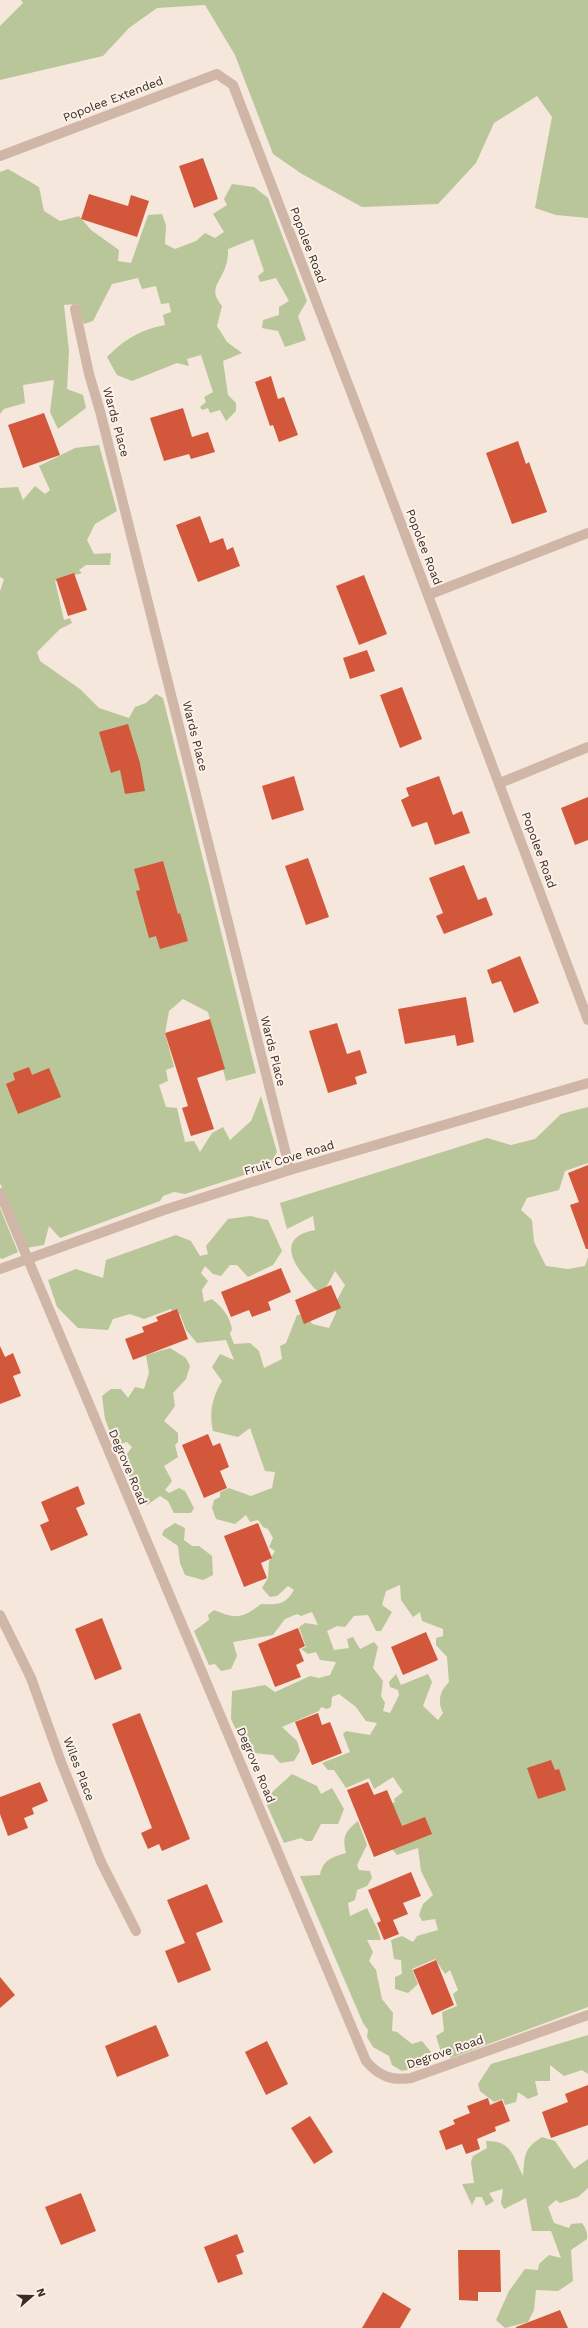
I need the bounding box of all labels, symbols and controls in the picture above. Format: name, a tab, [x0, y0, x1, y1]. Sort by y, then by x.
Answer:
street label: Popolee Extended	[61, 73, 165, 125]
street label: Popolee Road	[287, 205, 329, 285]
street label: Wards Place	[100, 385, 132, 459]
street label: Popolee Road	[403, 507, 445, 587]
street label: Wards Place	[180, 699, 211, 773]
street label: Popolee Road	[519, 810, 559, 890]
street label: Wards Place	[258, 1014, 289, 1088]
street label: Fruit Cove Road	[242, 1138, 336, 1178]
street label: Degrove Road	[106, 1427, 150, 1507]
street label: Degrove Road	[234, 1725, 278, 1805]
street label: Wiles Place	[60, 1735, 98, 1803]
street label: Degrove Road	[405, 2032, 485, 2072]
north arrow	[12, 2276, 52, 2316]
text: N	[33, 2287, 48, 2299]

